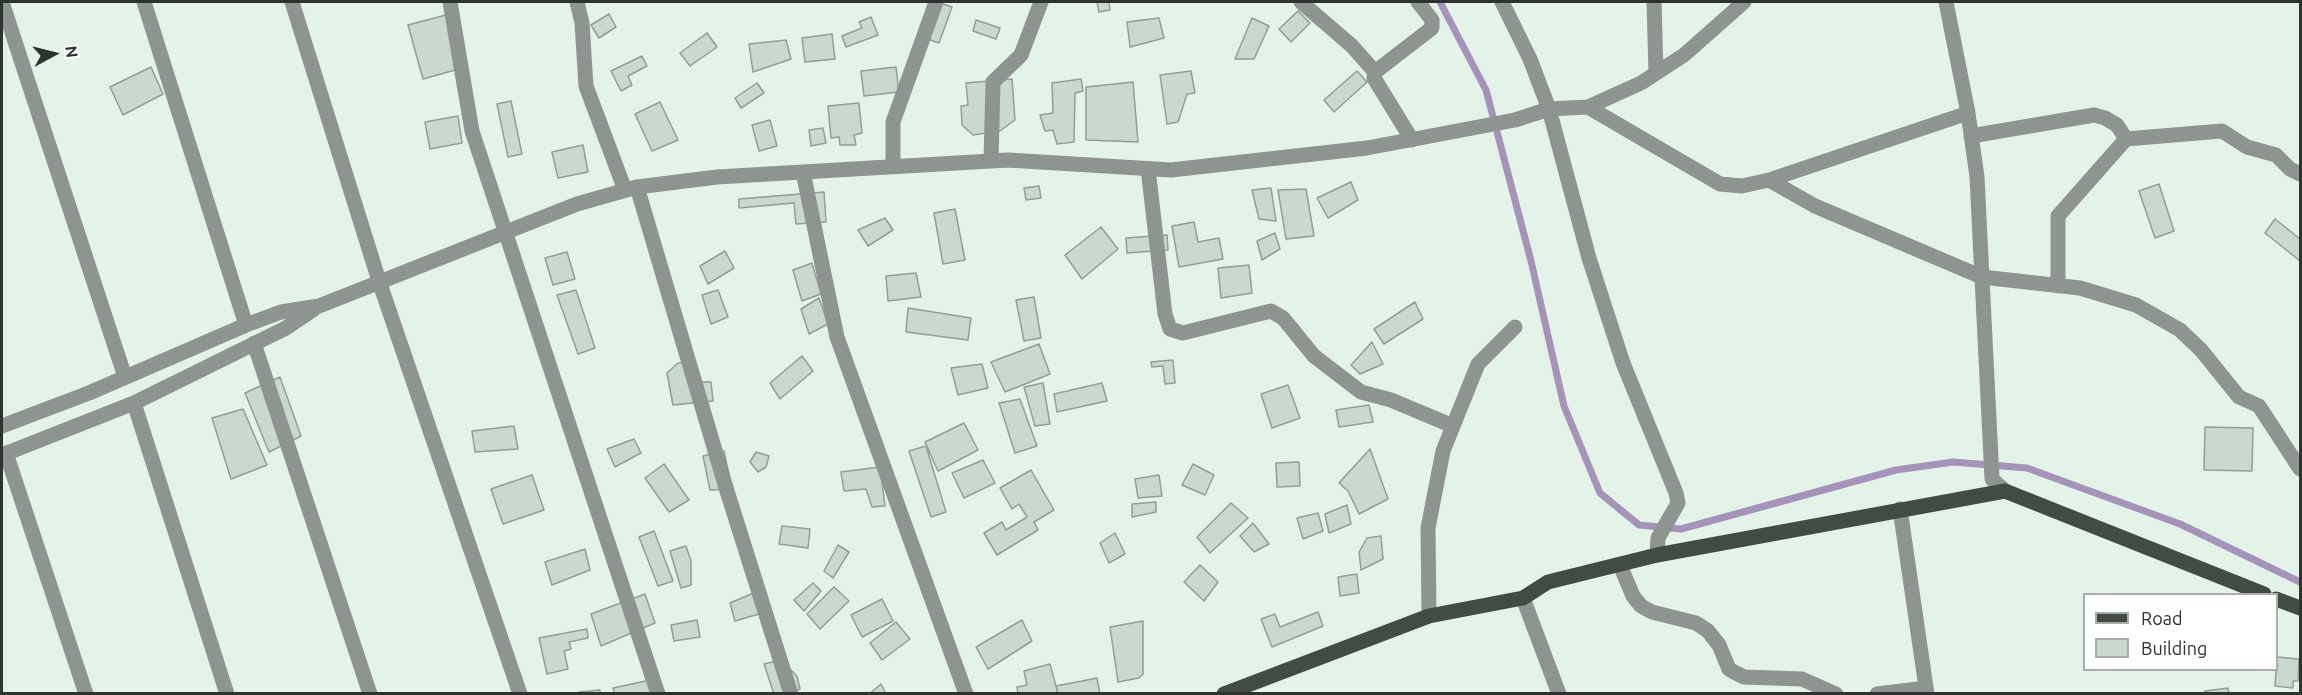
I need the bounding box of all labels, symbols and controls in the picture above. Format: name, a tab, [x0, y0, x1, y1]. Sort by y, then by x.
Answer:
north arrow	[24, 24, 84, 84]
text: N	[62, 45, 82, 59]
legend	[2083, 593, 2278, 671]
text: Road	[2141, 608, 2183, 628]
text: Building	[2141, 638, 2207, 658]

